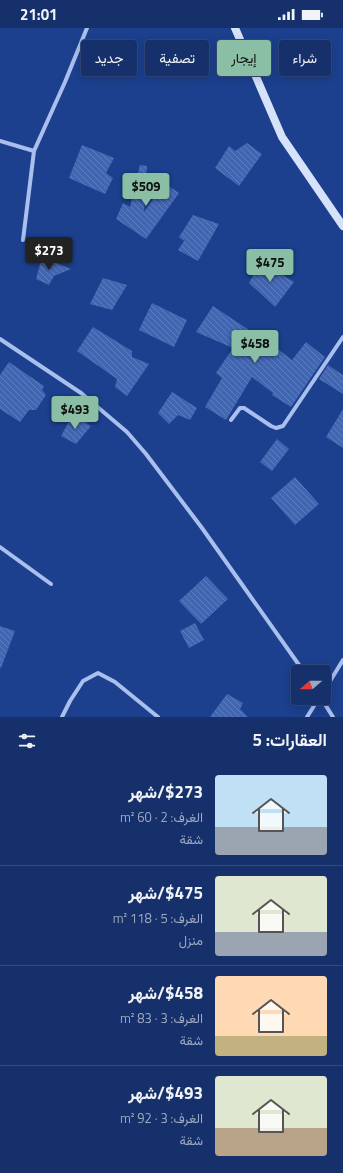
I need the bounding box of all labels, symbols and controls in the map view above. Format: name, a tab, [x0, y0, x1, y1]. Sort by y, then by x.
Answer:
text: 21:01	[20, 3, 57, 26]
chip: جديد	[81, 40, 137, 76]
chip: تصفية	[145, 40, 209, 76]
chip: إيجار	[217, 40, 271, 76]
chip: شراء	[279, 40, 331, 76]
pin: $509	[122, 173, 170, 207]
text: $509	[131, 176, 161, 196]
pin: $273	[25, 237, 73, 271]
text: $273	[34, 240, 64, 260]
pin: $475	[246, 249, 294, 283]
text: $475	[255, 252, 285, 272]
pin: $458	[231, 330, 279, 364]
text: $458	[240, 333, 270, 353]
pin: $493	[51, 396, 99, 430]
text: $493	[60, 399, 90, 419]
north arrow	[291, 665, 331, 705]
map controls	[291, 665, 331, 705]
text: العقارات: 5	[252, 727, 327, 753]
icon: filters	[16, 730, 38, 752]
text: $273/شهر	[128, 779, 203, 805]
icon: home	[247, 791, 295, 839]
text: الغرف: 2 · 60 m²	[120, 807, 203, 827]
text: شقة	[180, 829, 203, 849]
text: $475/شهر	[128, 880, 203, 906]
icon: home	[247, 892, 295, 940]
text: الغرف: 5 · 118 m²	[113, 908, 203, 928]
text: منزل	[179, 930, 203, 950]
text: $458/شهر	[128, 980, 203, 1006]
icon: home	[247, 992, 295, 1040]
text: الغرف: 3 · 83 m²	[120, 1008, 203, 1028]
text: شقة	[180, 1030, 203, 1050]
text: $493/شهر	[128, 1080, 203, 1106]
icon: home	[247, 1092, 295, 1140]
text: الغرف: 3 · 92 m²	[120, 1108, 203, 1128]
text: شقة	[180, 1130, 203, 1150]

